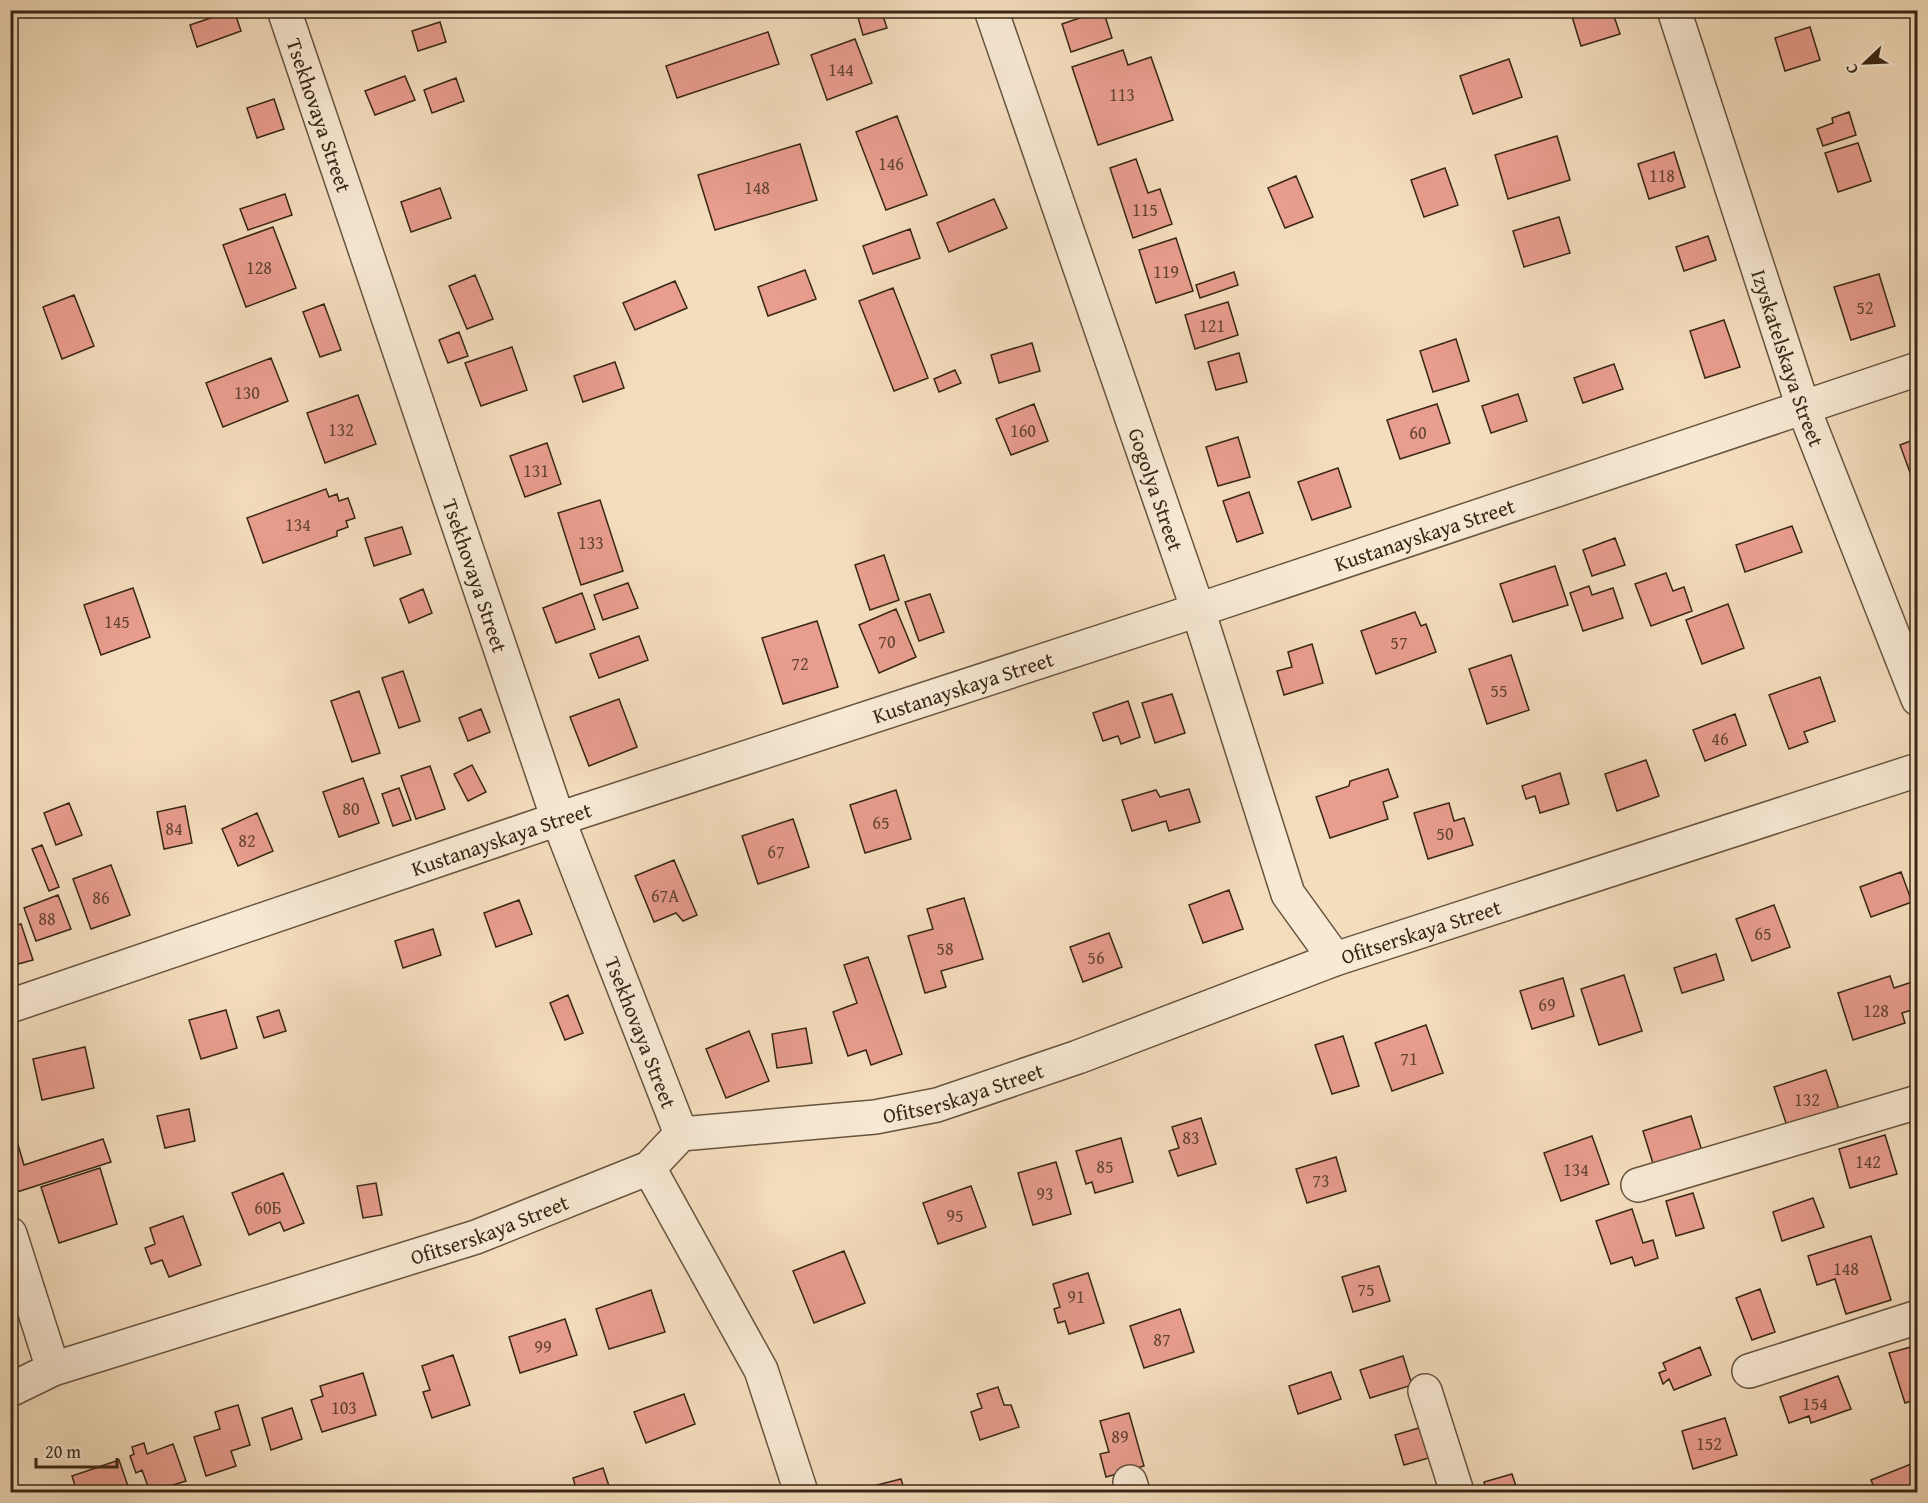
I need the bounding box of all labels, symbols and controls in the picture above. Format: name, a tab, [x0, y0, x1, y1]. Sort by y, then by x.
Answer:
north arrow	[1835, 33, 1895, 93]
street label: Tsekhovaya Street	[279, 34, 360, 197]
house number: 144	[828, 56, 854, 83]
text: С	[1838, 60, 1864, 78]
house number: 113	[1109, 81, 1135, 108]
house number: 146	[878, 150, 904, 177]
house number: 118	[1649, 162, 1675, 189]
house number: 148	[744, 174, 770, 201]
house number: 115	[1132, 196, 1158, 223]
house number: 128	[246, 254, 272, 281]
house number: 119	[1153, 258, 1179, 285]
street label: Izyskatelskaya Street	[1744, 265, 1833, 451]
house number: 52	[1856, 294, 1874, 321]
house number: 121	[1199, 312, 1225, 339]
house number: 130	[234, 379, 260, 406]
house number: 132	[328, 416, 354, 443]
house number: 160	[1010, 417, 1036, 444]
house number: 60	[1409, 419, 1427, 446]
street label: Gogolya Street	[1121, 424, 1192, 555]
house number: 131	[523, 457, 549, 484]
street label: Kustanayskaya Street	[1330, 489, 1519, 579]
street label: Tsekhovaya Street	[435, 494, 516, 657]
house number: 134	[285, 511, 311, 538]
house number: 133	[578, 529, 604, 556]
house number: 145	[104, 608, 130, 635]
house number: 70	[878, 628, 896, 655]
house number: 57	[1390, 629, 1408, 656]
street label: Kustanayskaya Street	[868, 643, 1058, 731]
house number: 72	[791, 650, 809, 677]
house number: 55	[1490, 677, 1508, 704]
house number: 46	[1711, 725, 1729, 752]
street label: Kustanayskaya Street	[407, 793, 596, 884]
house number: 80	[342, 795, 360, 822]
house number: 65	[872, 809, 890, 836]
house number: 84	[165, 815, 183, 842]
house number: 50	[1436, 820, 1454, 847]
house number: 82	[238, 827, 256, 854]
house number: 67	[767, 838, 785, 865]
house number: 67А	[651, 882, 679, 909]
house number: 86	[92, 884, 110, 911]
street label: Ofitserskaya Street	[1337, 891, 1505, 972]
house number: 88	[38, 905, 56, 932]
house number: 65	[1754, 920, 1772, 947]
house number: 58	[936, 935, 954, 962]
house number: 56	[1087, 944, 1105, 971]
street label: Tsekhovaya Street	[598, 952, 685, 1113]
house number: 69	[1538, 991, 1556, 1018]
house number: 128	[1863, 997, 1889, 1024]
house number: 71	[1400, 1045, 1418, 1072]
street label: Ofitserskaya Street	[880, 1054, 1048, 1131]
house number: 132	[1794, 1086, 1820, 1113]
house number: 83	[1182, 1124, 1200, 1151]
house number: 142	[1855, 1148, 1881, 1175]
house number: 85	[1096, 1153, 1114, 1180]
house number: 134	[1563, 1156, 1589, 1183]
house number: 73	[1312, 1167, 1330, 1194]
house number: 93	[1036, 1180, 1054, 1207]
street label: Ofitserskaya Street	[406, 1186, 574, 1272]
house number: 60Б	[254, 1194, 282, 1221]
house number: 95	[946, 1202, 964, 1229]
house number: 148	[1833, 1255, 1859, 1282]
house number: 75	[1357, 1276, 1375, 1303]
house number: 91	[1067, 1283, 1085, 1310]
house number: 87	[1153, 1326, 1171, 1353]
house number: 99	[534, 1333, 552, 1360]
house number: 154	[1802, 1390, 1828, 1417]
house number: 103	[331, 1394, 357, 1421]
house number: 89	[1111, 1423, 1129, 1450]
house number: 152	[1696, 1430, 1722, 1457]
scale bar	[36, 1431, 117, 1469]
text: 20 m	[45, 1438, 81, 1465]

